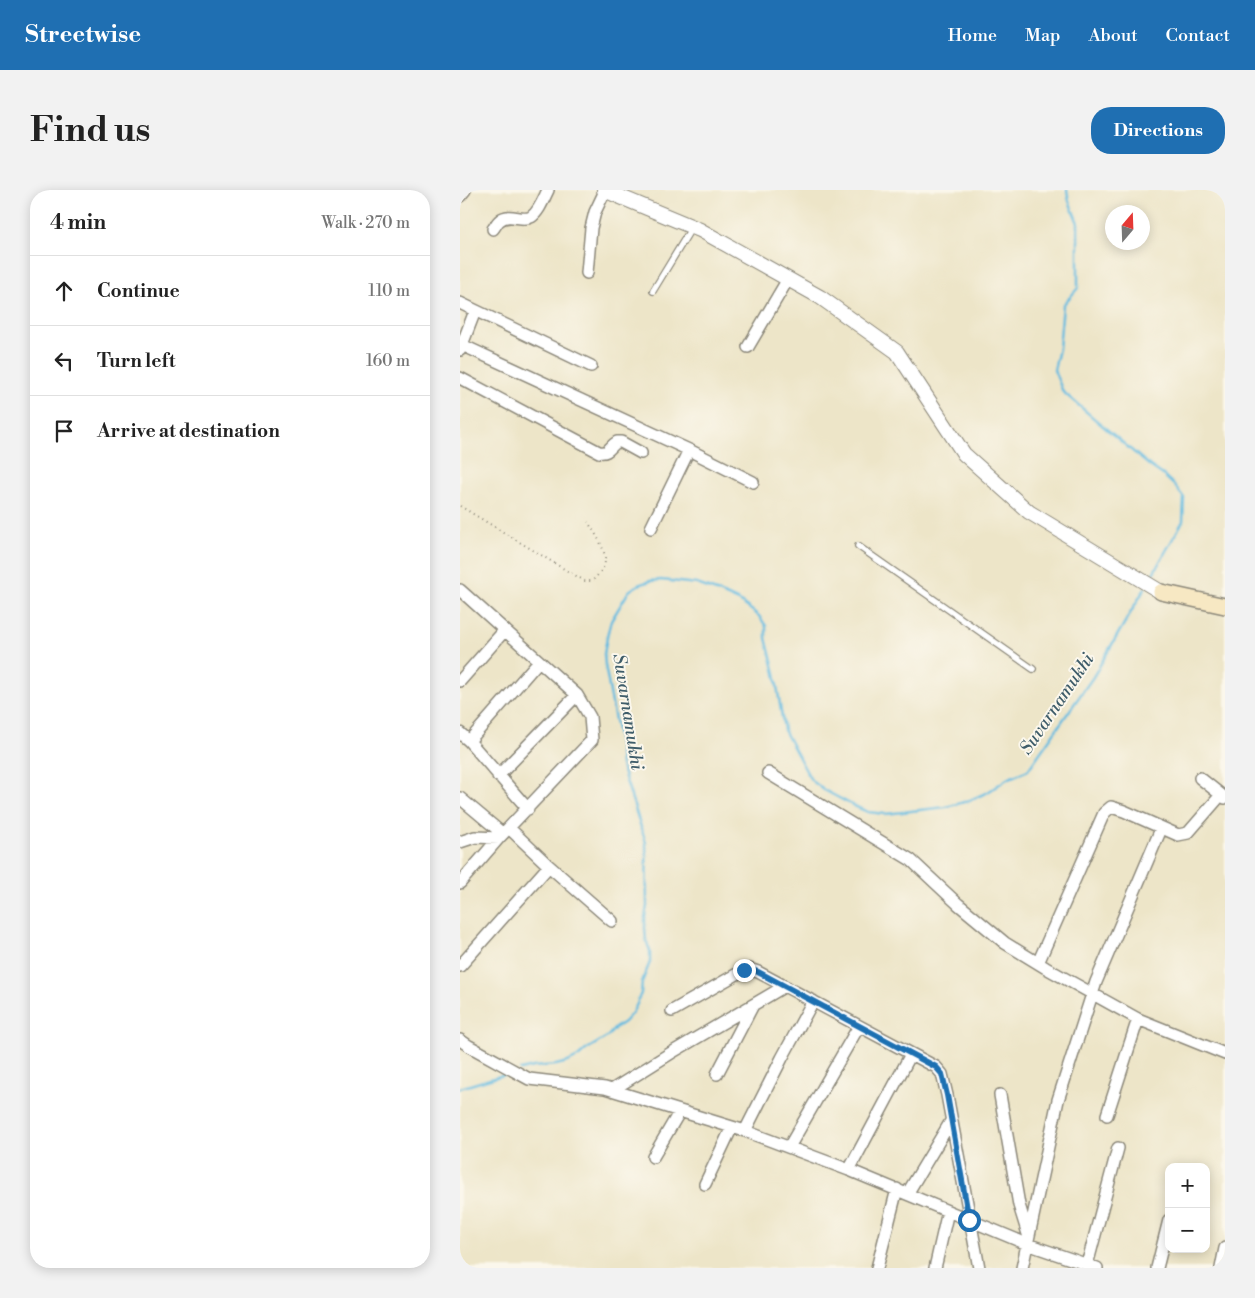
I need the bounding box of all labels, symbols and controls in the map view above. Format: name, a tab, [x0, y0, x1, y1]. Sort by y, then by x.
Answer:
text: Streetwise	[25, 20, 141, 50]
text: Home	[948, 24, 997, 47]
text: Map	[1025, 24, 1061, 47]
text: About	[1089, 24, 1138, 47]
text: Contact	[1166, 24, 1230, 47]
button: Directions	[1091, 107, 1225, 154]
text: Find us	[30, 109, 150, 152]
north arrow	[1105, 205, 1150, 250]
text: 4 min	[50, 210, 106, 236]
text: Walk · 270 m	[321, 213, 410, 233]
icon: ahead	[50, 277, 78, 305]
text: Continue	[97, 279, 180, 303]
text: 110 m	[368, 281, 410, 301]
icon: left	[50, 347, 78, 375]
text: Turn left	[97, 349, 176, 373]
text: 160 m	[366, 351, 410, 371]
icon: arrive	[50, 417, 78, 445]
text: Arrive at destination	[97, 419, 280, 443]
water label: Suvarnamukhi	[1015, 649, 1100, 759]
water label: Suvarnamukhi	[607, 652, 649, 772]
route end	[733, 959, 756, 982]
map controls	[1165, 1163, 1210, 1253]
button: +	[1165, 1163, 1210, 1208]
button: −	[1165, 1208, 1210, 1253]
route start	[958, 1209, 981, 1232]

